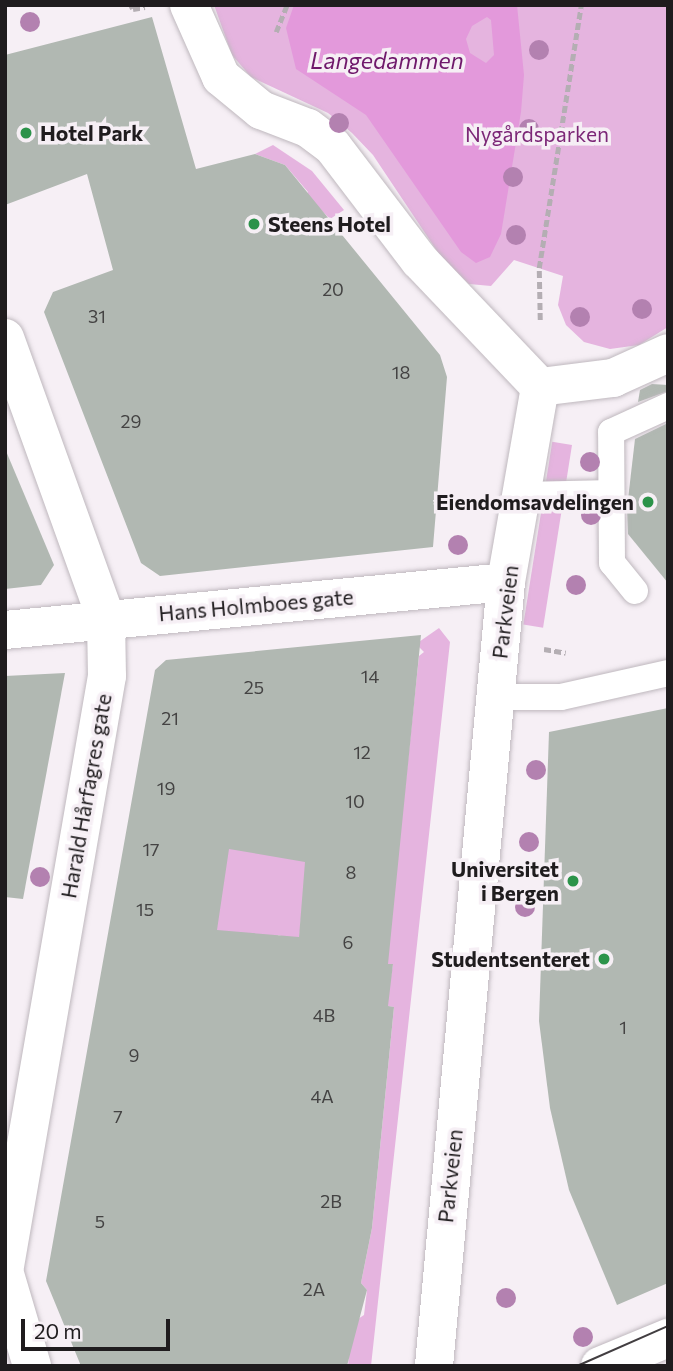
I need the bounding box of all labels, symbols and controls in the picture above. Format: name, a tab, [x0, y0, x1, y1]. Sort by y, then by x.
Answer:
water label: Langedammen	[310, 46, 464, 74]
place label: Hotel Park	[40, 120, 143, 146]
park label: Nygårdsparken	[465, 121, 609, 147]
marker: Hotel Park	[18, 125, 34, 141]
place label: Steens Hotel	[268, 211, 391, 237]
marker: Steens Hotel	[246, 216, 262, 232]
house number: 20	[322, 278, 344, 300]
house number: 31	[88, 305, 106, 327]
house number: 18	[392, 361, 410, 383]
house number: 29	[121, 410, 141, 432]
place label: Eiendomsavdelingen	[436, 489, 634, 515]
marker: Eiendomsavdelingen	[640, 494, 656, 510]
street label: Parkveien	[487, 564, 523, 660]
street label: Hans Holmboes gate	[157, 584, 355, 626]
house number: 14	[361, 665, 379, 687]
house number: 25	[244, 676, 264, 698]
street label: Harald Hårfagres gate	[56, 692, 116, 900]
house number: 21	[161, 707, 179, 729]
house number: 12	[353, 741, 371, 763]
house number: 19	[157, 777, 175, 799]
house number: 10	[345, 790, 365, 812]
house number: 17	[142, 838, 160, 860]
place label: Universitet i Bergen	[451, 856, 559, 906]
house number: 8	[346, 861, 356, 883]
marker: Universitet i Bergen	[565, 873, 581, 889]
house number: 15	[136, 898, 154, 920]
house number: 6	[343, 931, 353, 953]
place label: Studentsenteret	[431, 946, 590, 972]
marker: Studentsenteret	[596, 951, 612, 967]
house number: 4B	[313, 1004, 335, 1026]
house number: 1	[619, 1016, 627, 1038]
house number: 9	[129, 1044, 139, 1066]
house number: 4A	[310, 1085, 334, 1107]
house number: 7	[113, 1105, 123, 1127]
street label: Parkveien	[433, 1128, 467, 1224]
house number: 2B	[320, 1190, 342, 1212]
house number: 5	[95, 1210, 105, 1232]
house number: 2A	[303, 1278, 325, 1300]
scale bar	[24, 1304, 173, 1348]
text: 20 m	[34, 1318, 82, 1343]

